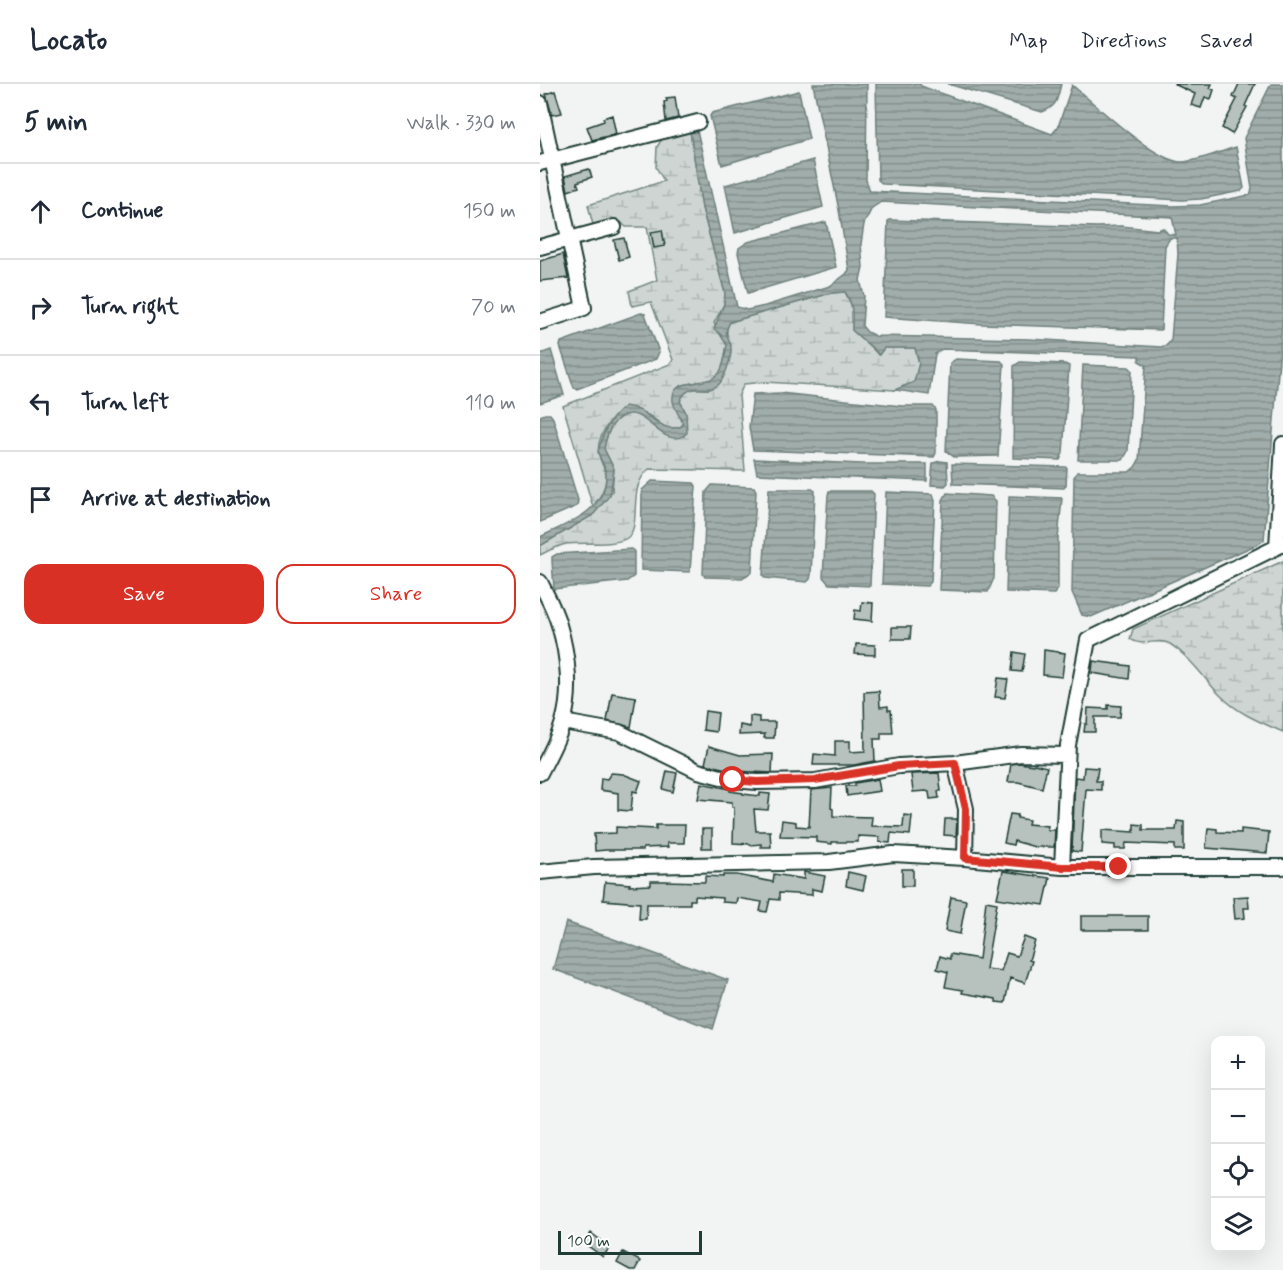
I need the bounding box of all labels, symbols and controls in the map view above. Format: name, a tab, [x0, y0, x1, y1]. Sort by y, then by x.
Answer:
text: Locato	[30, 23, 107, 60]
text: Map	[1009, 27, 1048, 55]
text: Directions	[1081, 27, 1167, 55]
text: Saved	[1200, 27, 1253, 55]
text: 5 min	[24, 106, 88, 140]
text: Walk · 330 m	[407, 110, 516, 137]
icon: ahead	[24, 195, 57, 228]
text: Continue	[81, 197, 163, 225]
text: 150 m	[463, 198, 516, 225]
icon: right	[24, 291, 57, 324]
text: Turn right	[81, 293, 179, 321]
text: 70 m	[471, 294, 516, 321]
icon: left	[24, 387, 57, 420]
text: Turn left	[81, 389, 169, 417]
text: 110 m	[465, 390, 516, 417]
icon: arrive	[24, 483, 57, 516]
text: Arrive at destination	[81, 485, 271, 513]
button: Save	[24, 564, 264, 624]
button: Share	[276, 564, 516, 624]
route start	[719, 766, 745, 792]
route end	[1105, 853, 1131, 879]
map controls	[1211, 1036, 1265, 1252]
button: +	[1211, 1036, 1265, 1090]
button: −	[1211, 1090, 1265, 1144]
button: locate	[1211, 1144, 1265, 1198]
button: layers	[1211, 1198, 1265, 1252]
scale bar	[558, 1228, 702, 1256]
text: 100 m	[567, 1231, 610, 1252]

